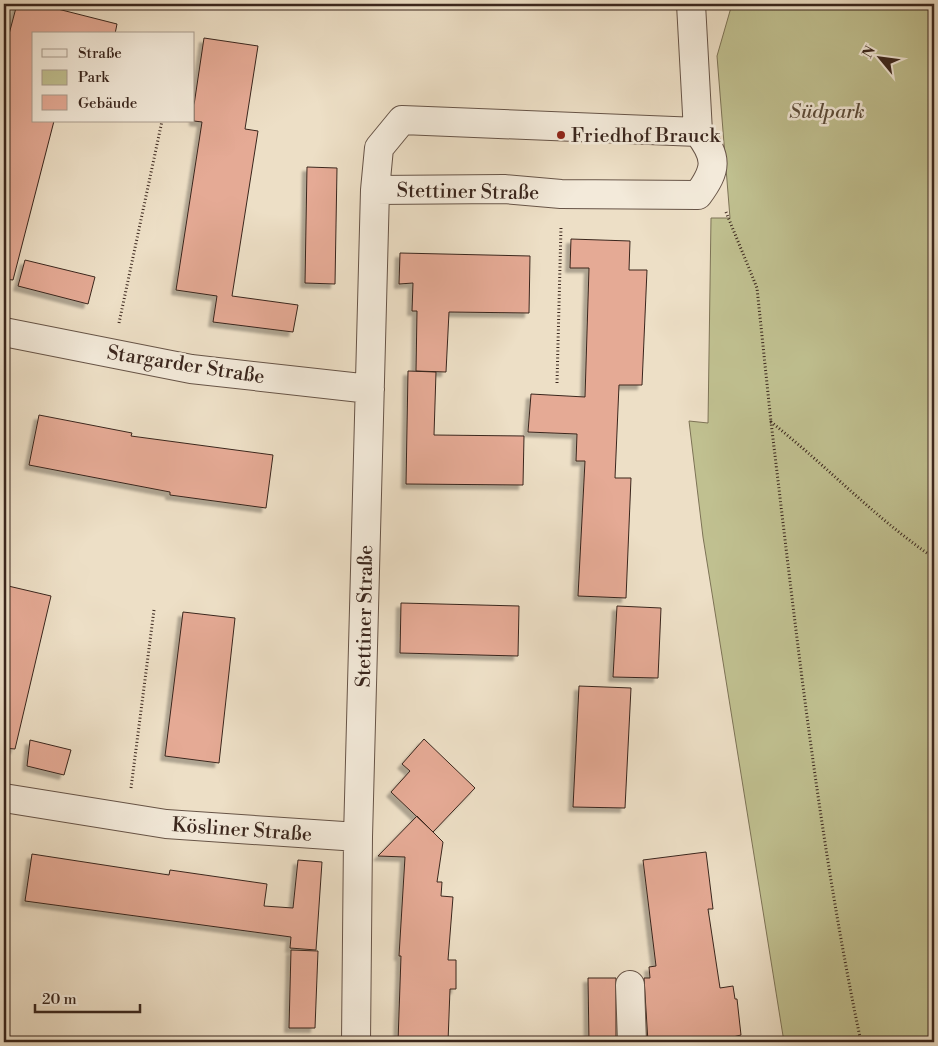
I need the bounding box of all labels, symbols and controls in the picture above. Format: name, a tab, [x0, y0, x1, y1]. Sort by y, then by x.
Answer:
legend	[32, 32, 195, 122]
north arrow	[856, 32, 906, 82]
text: N	[859, 43, 880, 61]
text: Straße	[78, 44, 122, 63]
text: Park	[78, 68, 110, 87]
text: Gebäude	[78, 94, 137, 113]
park label: Südpark	[789, 100, 865, 125]
place label: Friedhof Brauck	[571, 124, 721, 149]
marker: Friedhof Brauck	[555, 129, 567, 141]
street label: Stettiner Straße	[396, 179, 539, 206]
street label: Stargarder Straße	[105, 341, 266, 390]
street label: Stettiner Straße	[352, 545, 379, 688]
street label: Kösliner Straße	[171, 813, 313, 848]
scale bar	[35, 981, 140, 1013]
text: 20 m	[42, 990, 77, 1009]

